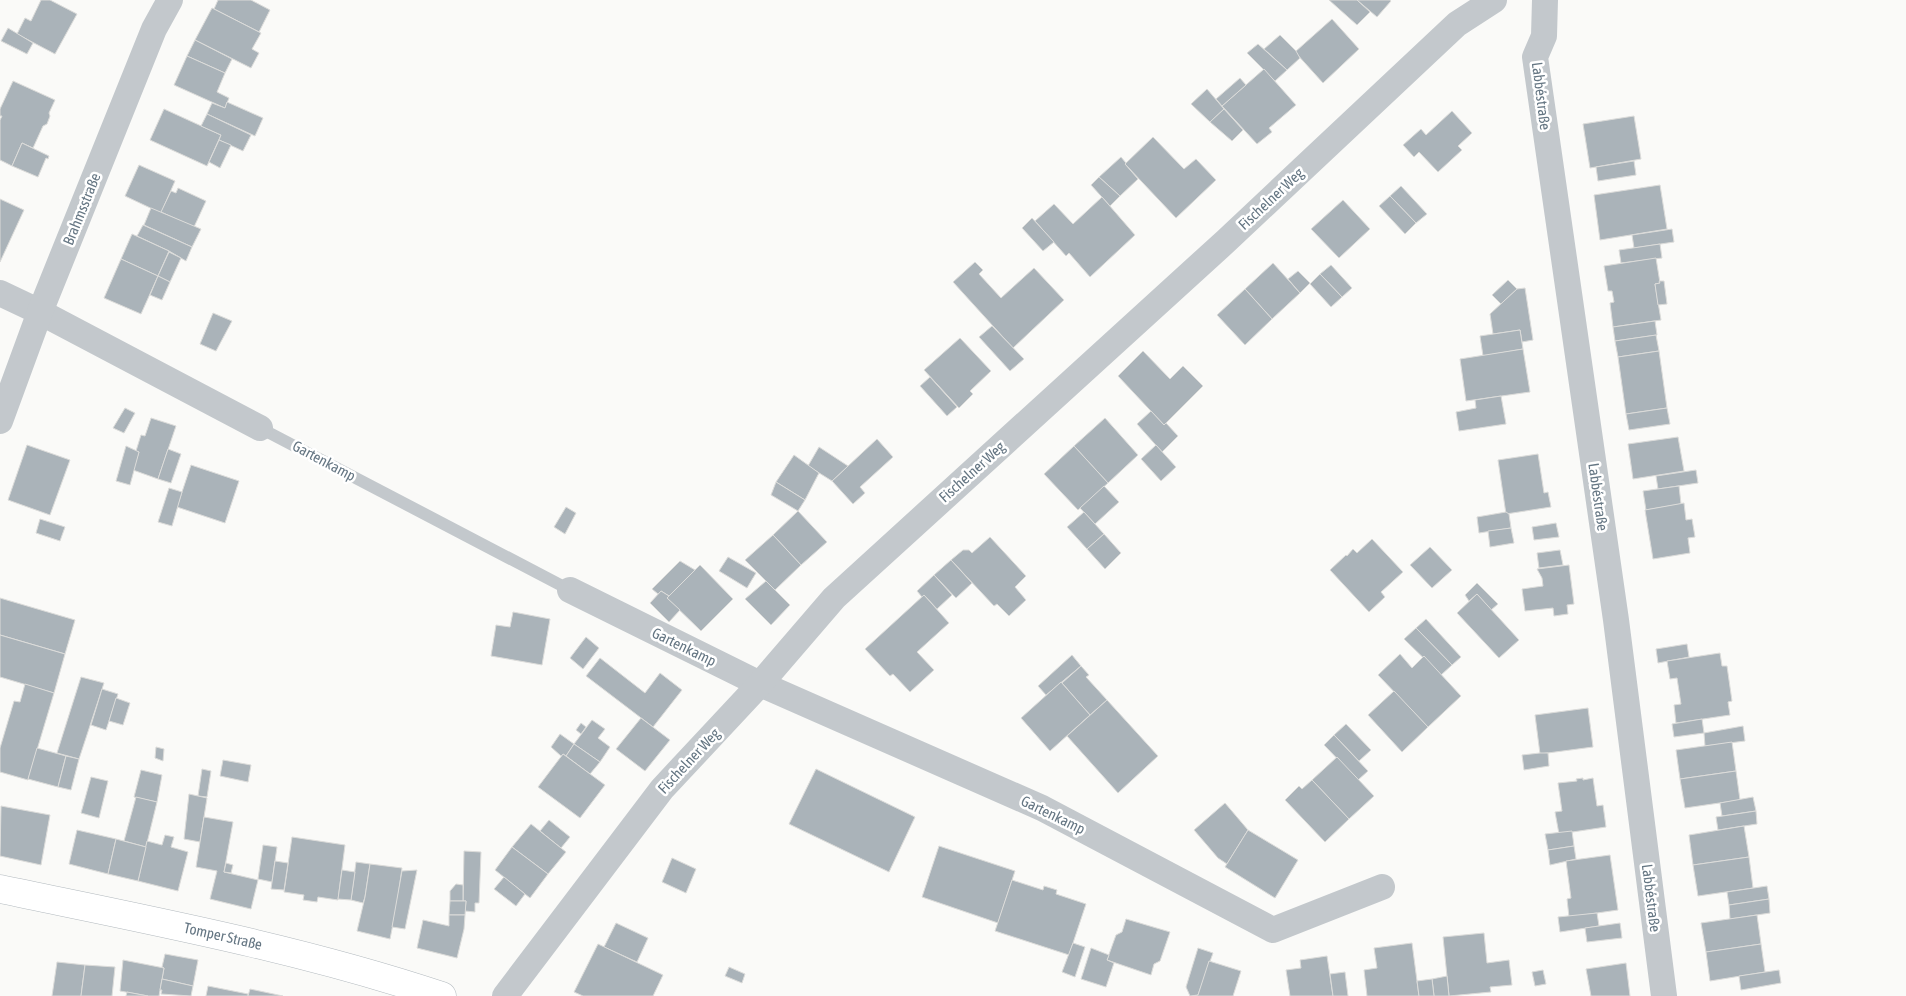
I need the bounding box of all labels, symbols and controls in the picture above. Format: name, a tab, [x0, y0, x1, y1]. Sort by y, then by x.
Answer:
street label: Labbéstraße	[1529, 61, 1554, 131]
street label: Fischelner Weg	[1235, 164, 1307, 233]
street label: Brahmsstraße	[59, 170, 104, 247]
street label: Gartenkamp	[290, 437, 359, 484]
street label: Fischelner Weg	[935, 437, 1008, 506]
street label: Labbéstraße	[1585, 462, 1612, 532]
street label: Gartenkamp	[650, 624, 719, 669]
street label: Fischelner Weg	[654, 724, 723, 797]
street label: Gartenkamp	[1019, 792, 1088, 837]
street label: Labbéstraße	[1639, 863, 1664, 933]
street label: Tomper Straße	[182, 919, 264, 953]

